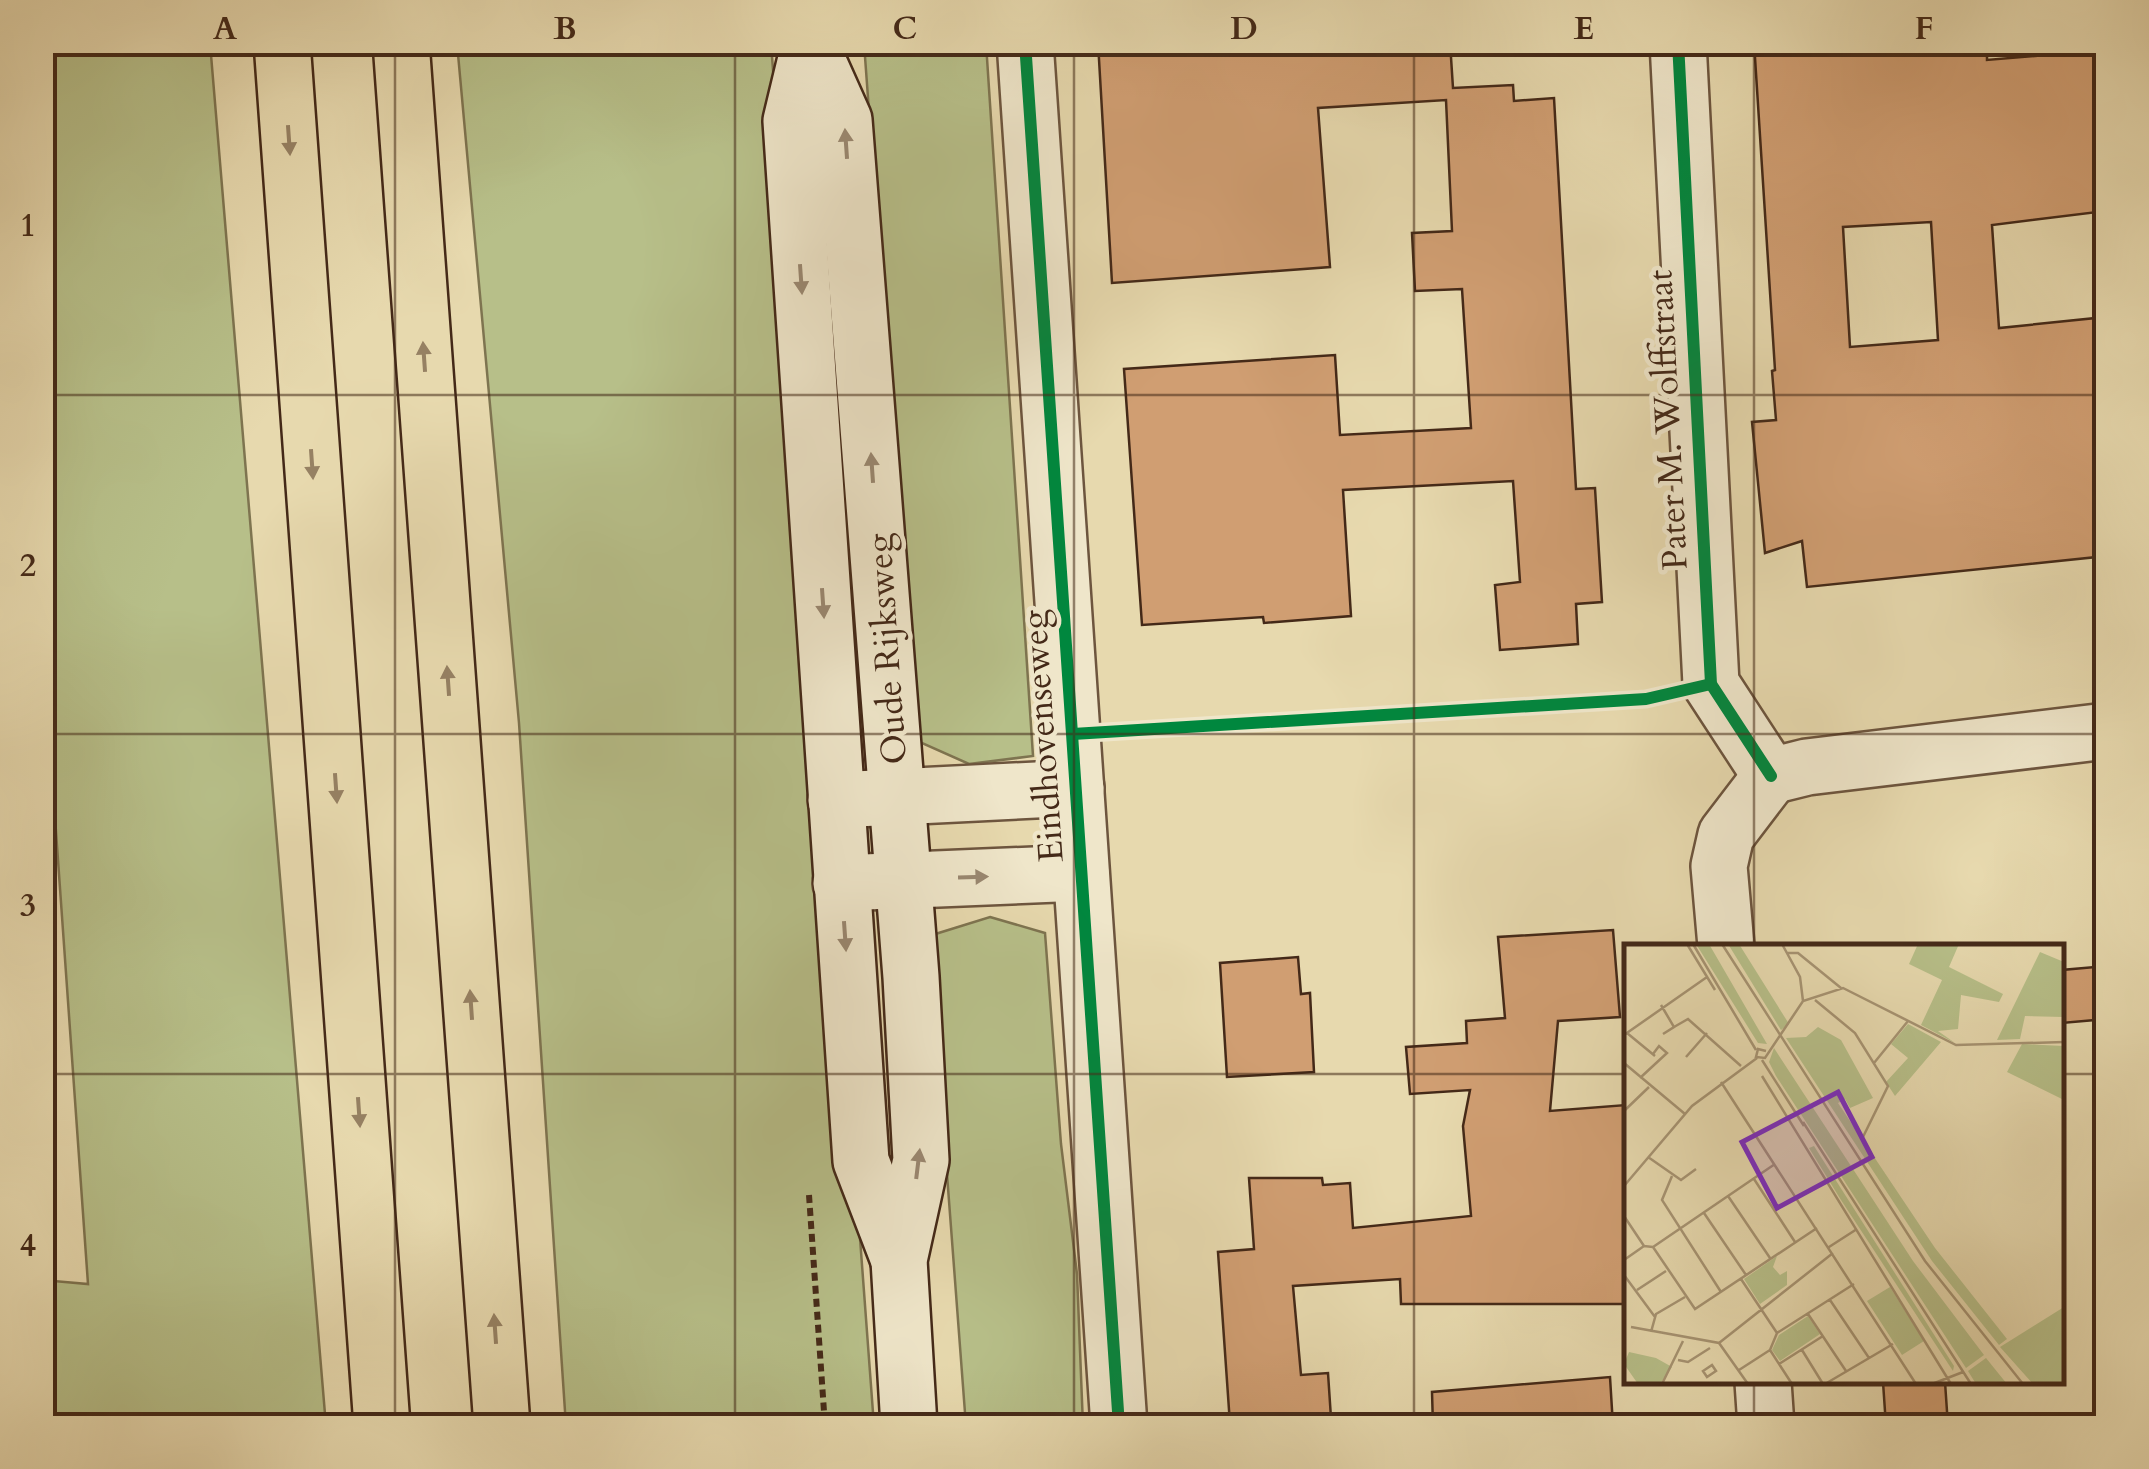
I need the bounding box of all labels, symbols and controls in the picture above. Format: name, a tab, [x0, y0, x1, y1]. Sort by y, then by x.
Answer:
text: A	[213, 7, 237, 51]
text: B	[553, 7, 577, 51]
text: C	[893, 7, 917, 51]
text: D	[1230, 7, 1258, 51]
text: E	[1574, 7, 1594, 51]
text: F	[1915, 7, 1933, 51]
one-way arrow	[281, 124, 297, 156]
one-way arrow	[838, 128, 854, 160]
text: 1	[20, 204, 36, 248]
one-way arrow	[794, 264, 810, 295]
street label: Pater M. Wolffstraat	[1636, 269, 1700, 571]
one-way arrow	[415, 340, 431, 372]
one-way arrow	[304, 448, 320, 480]
one-way arrow	[863, 452, 879, 484]
street label: Oude Rijksweg	[855, 531, 919, 766]
text: 2	[20, 544, 36, 588]
one-way arrow	[815, 588, 831, 620]
street label: Eindhovenseweg	[1010, 608, 1076, 864]
one-way arrow	[439, 665, 455, 696]
one-way arrow	[328, 773, 344, 804]
one-way arrow	[958, 869, 990, 885]
text: 3	[20, 884, 36, 928]
one-way arrow	[837, 920, 853, 952]
inset map	[1624, 944, 2064, 1384]
one-way arrow	[463, 989, 479, 1021]
one-way arrow	[351, 1097, 367, 1129]
one-way arrow	[910, 1148, 926, 1180]
text: 4	[20, 1224, 36, 1268]
one-way arrow	[487, 1313, 503, 1345]

